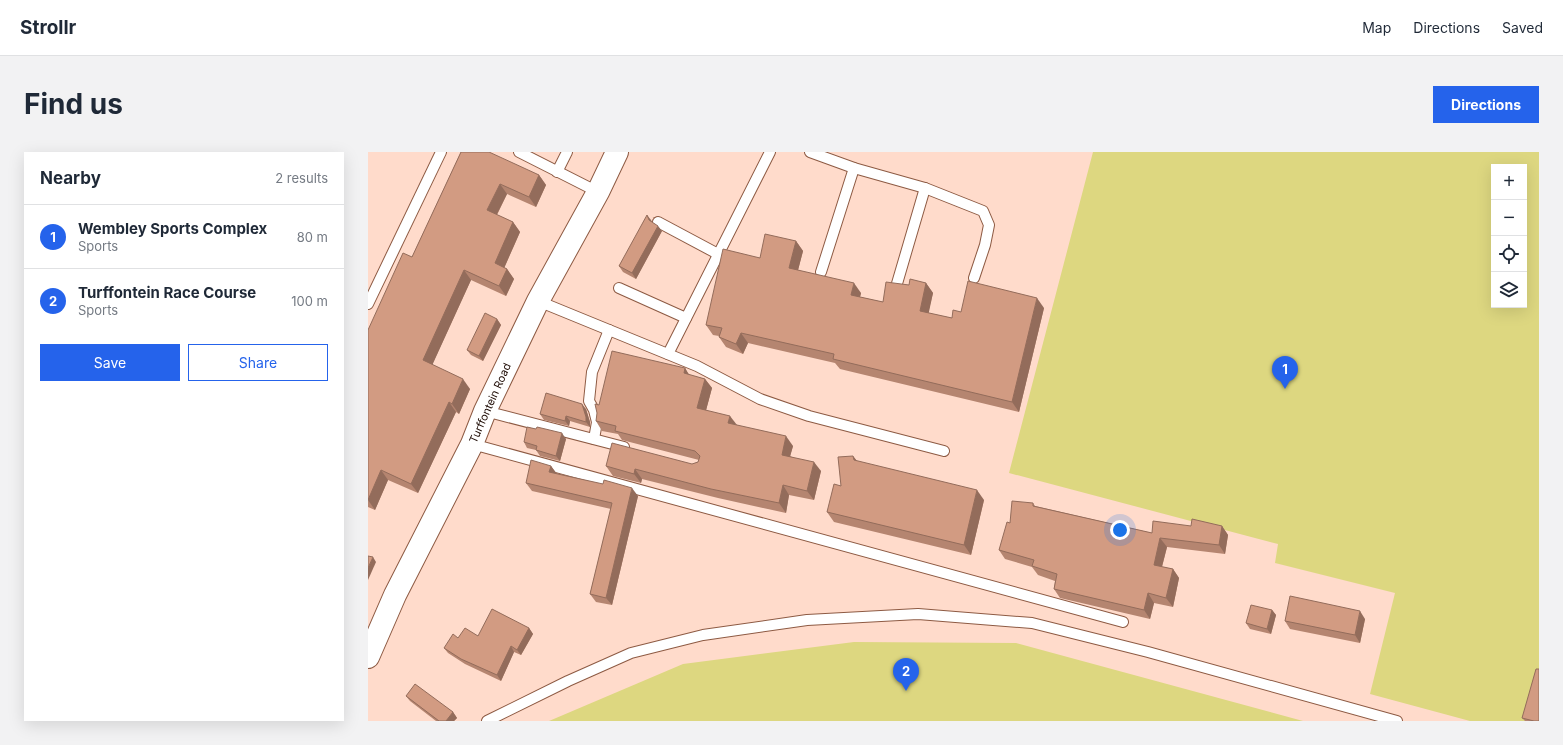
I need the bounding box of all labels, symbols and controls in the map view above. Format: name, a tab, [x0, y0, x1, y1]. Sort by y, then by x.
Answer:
text: Strollr	[20, 16, 76, 39]
text: Map	[1362, 19, 1391, 36]
text: Directions	[1413, 19, 1480, 36]
text: Saved	[1502, 19, 1543, 36]
button: Directions	[1433, 86, 1539, 123]
text: Find us	[24, 87, 123, 121]
map controls	[1491, 164, 1527, 308]
button: +	[1491, 164, 1527, 200]
text: Nearby	[40, 168, 101, 188]
text: 2 results	[275, 170, 328, 186]
button: −	[1491, 200, 1527, 236]
text: Wembley Sports Complex	[78, 219, 267, 238]
text: 1	[50, 229, 56, 245]
text: 80 m	[297, 229, 328, 245]
button: locate	[1491, 236, 1527, 272]
text: Sports	[78, 238, 118, 254]
button: layers	[1491, 272, 1527, 308]
text: Turffontein Race Course	[78, 283, 256, 302]
text: 2	[49, 293, 57, 309]
text: 100 m	[291, 293, 328, 309]
text: Sports	[78, 302, 118, 318]
button: Save	[40, 344, 180, 381]
button: Share	[188, 344, 328, 381]
pin: 1	[1272, 356, 1298, 389]
street label: Turffontein Road	[466, 361, 514, 445]
your location	[1110, 520, 1130, 540]
pin: 2	[893, 658, 919, 691]

